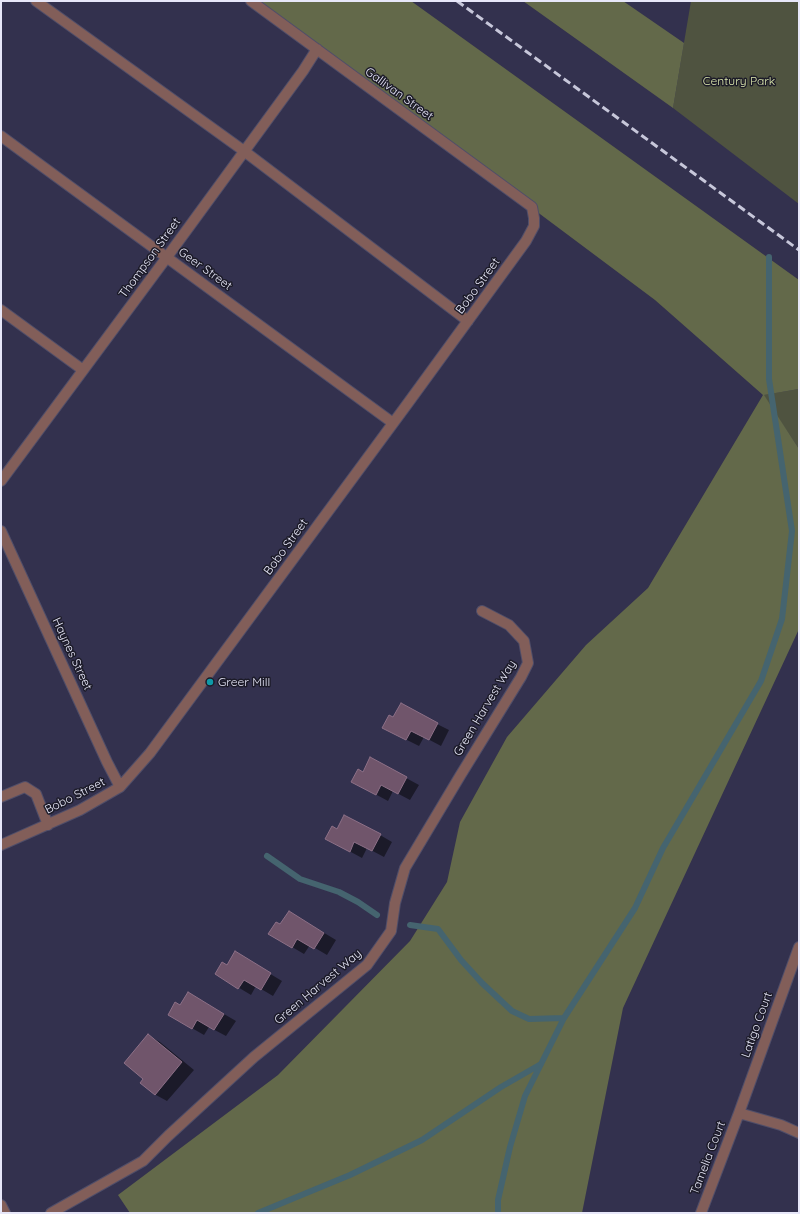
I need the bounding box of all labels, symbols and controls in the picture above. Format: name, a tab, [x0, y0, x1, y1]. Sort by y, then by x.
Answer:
street label: Gallivan Street	[362, 65, 436, 123]
park label: Century Park	[703, 74, 775, 88]
street label: Thompson Street	[116, 215, 184, 301]
street label: Geer Street	[175, 245, 235, 293]
street label: Bobo Street	[453, 255, 503, 317]
street label: Bobo Street	[261, 516, 311, 578]
street label: Haynes Street	[49, 616, 95, 692]
street label: Green Harvest Way	[451, 657, 519, 759]
place label: Greer Mill	[218, 675, 270, 689]
marker: Greer Mill	[205, 677, 215, 687]
street label: Bobo Street	[42, 775, 108, 817]
street label: Green Harvest Way	[272, 946, 364, 1028]
street label: Latigo Court	[738, 990, 776, 1060]
street label: Tamelia Court	[687, 1119, 729, 1197]

